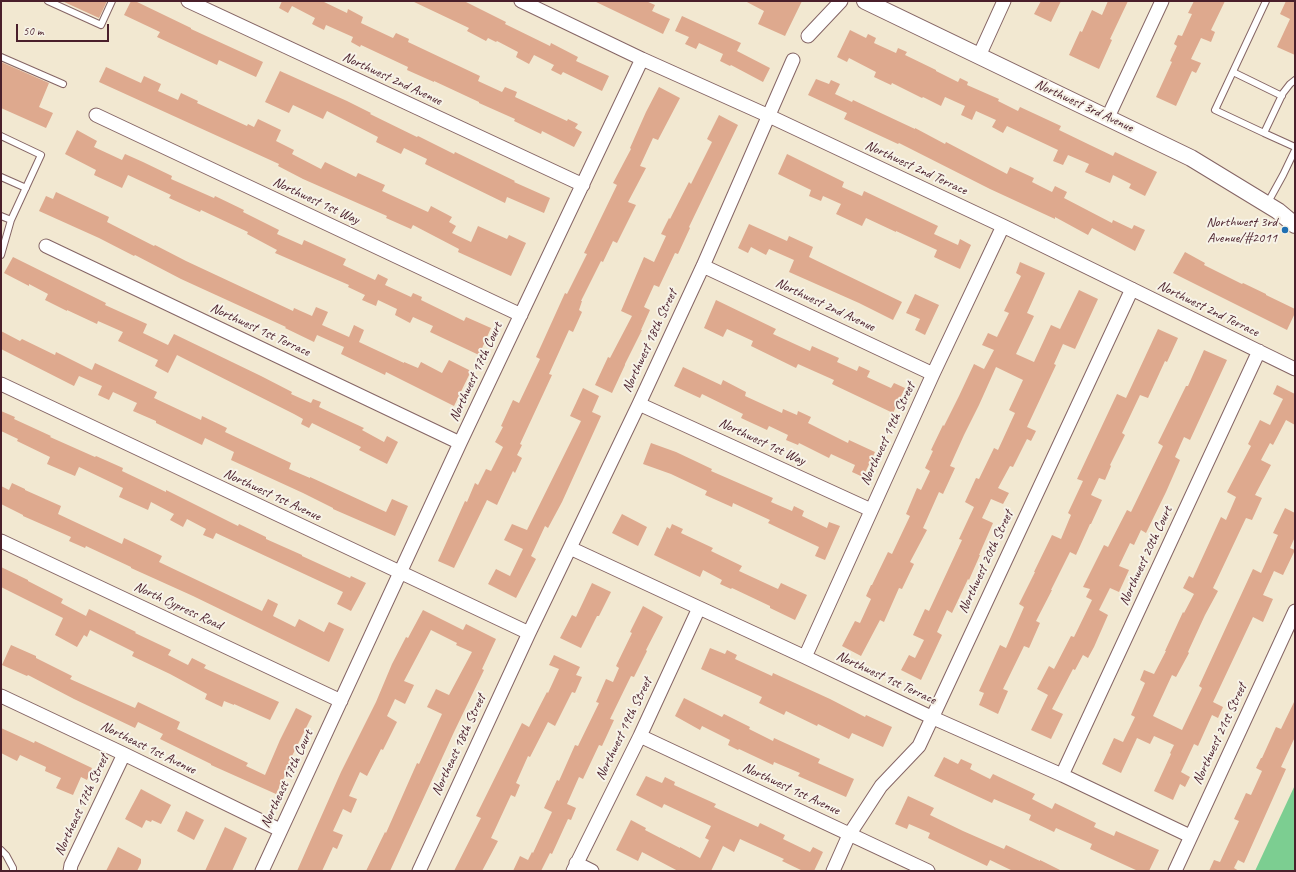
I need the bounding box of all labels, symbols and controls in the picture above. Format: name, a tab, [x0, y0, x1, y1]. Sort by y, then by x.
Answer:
scale bar	[18, 16, 111, 42]
text: 50 m	[23, 23, 43, 39]
street label: Northwest 2nd Avenue	[340, 49, 444, 109]
street label: Northwest 3rd Avenue	[1032, 76, 1136, 136]
street label: Northwest 2nd Terrace	[862, 137, 970, 199]
street label: Northwest 1st Way	[270, 174, 362, 228]
place label: Northwest 3rd Avenue/#2011	[1206, 214, 1277, 246]
marker: Northwest 3rd Avenue/#2011	[1280, 225, 1290, 235]
street label: Northwest 2nd Avenue	[773, 275, 877, 335]
street label: Northwest 2nd Terrace	[1155, 277, 1261, 341]
street label: Northwest 18th Street	[619, 287, 681, 395]
street label: Northwest 1st Terrace	[207, 300, 313, 360]
street label: Northwest 17th Court	[446, 320, 506, 424]
street label: Northwest 19th Street	[857, 380, 919, 488]
street label: Northwest 1st Way	[716, 415, 808, 469]
street label: Northwest 1st Avenue	[221, 465, 323, 525]
street label: Northwest 20th Court	[1116, 504, 1176, 608]
street label: Northwest 20th Street	[955, 508, 1017, 616]
street label: North Cypress Road	[131, 578, 225, 634]
street label: Northwest 1st Terrace	[833, 648, 939, 708]
street label: Northwest 19th Street	[592, 675, 656, 783]
street label: Northwest 21st Street	[1189, 681, 1251, 787]
street label: Northeast 18th Street	[428, 692, 490, 798]
street label: Northeast 1st Avenue	[98, 718, 198, 778]
street label: Northeast 17th Court	[257, 727, 317, 831]
street label: Northeast 17th Street	[51, 752, 113, 858]
street label: Northwest 1st Avenue	[740, 759, 842, 819]

